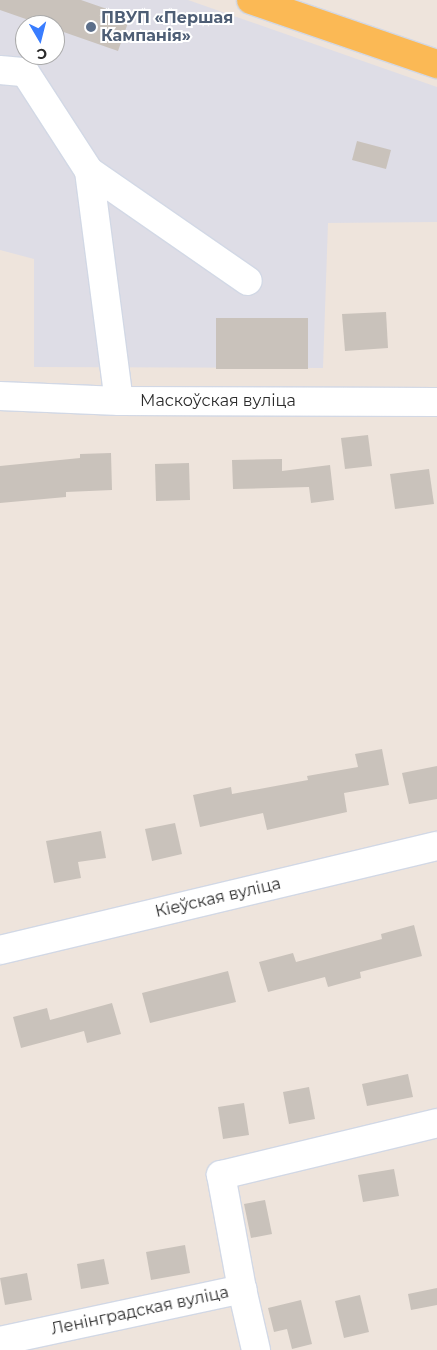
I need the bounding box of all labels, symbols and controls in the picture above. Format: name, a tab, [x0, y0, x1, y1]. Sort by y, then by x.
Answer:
place label: ПВУП «Першая Кампанія»	[101, 8, 233, 46]
north arrow	[15, 15, 65, 65]
marker: ПВУП «Першая Кампанія»	[85, 21, 97, 33]
text: С	[36, 44, 48, 63]
street label: Маскоўская вуліца	[140, 391, 296, 411]
street label: Кіеўская вуліца	[153, 874, 283, 922]
street label: Ленінградская вуліца	[49, 1283, 231, 1339]

